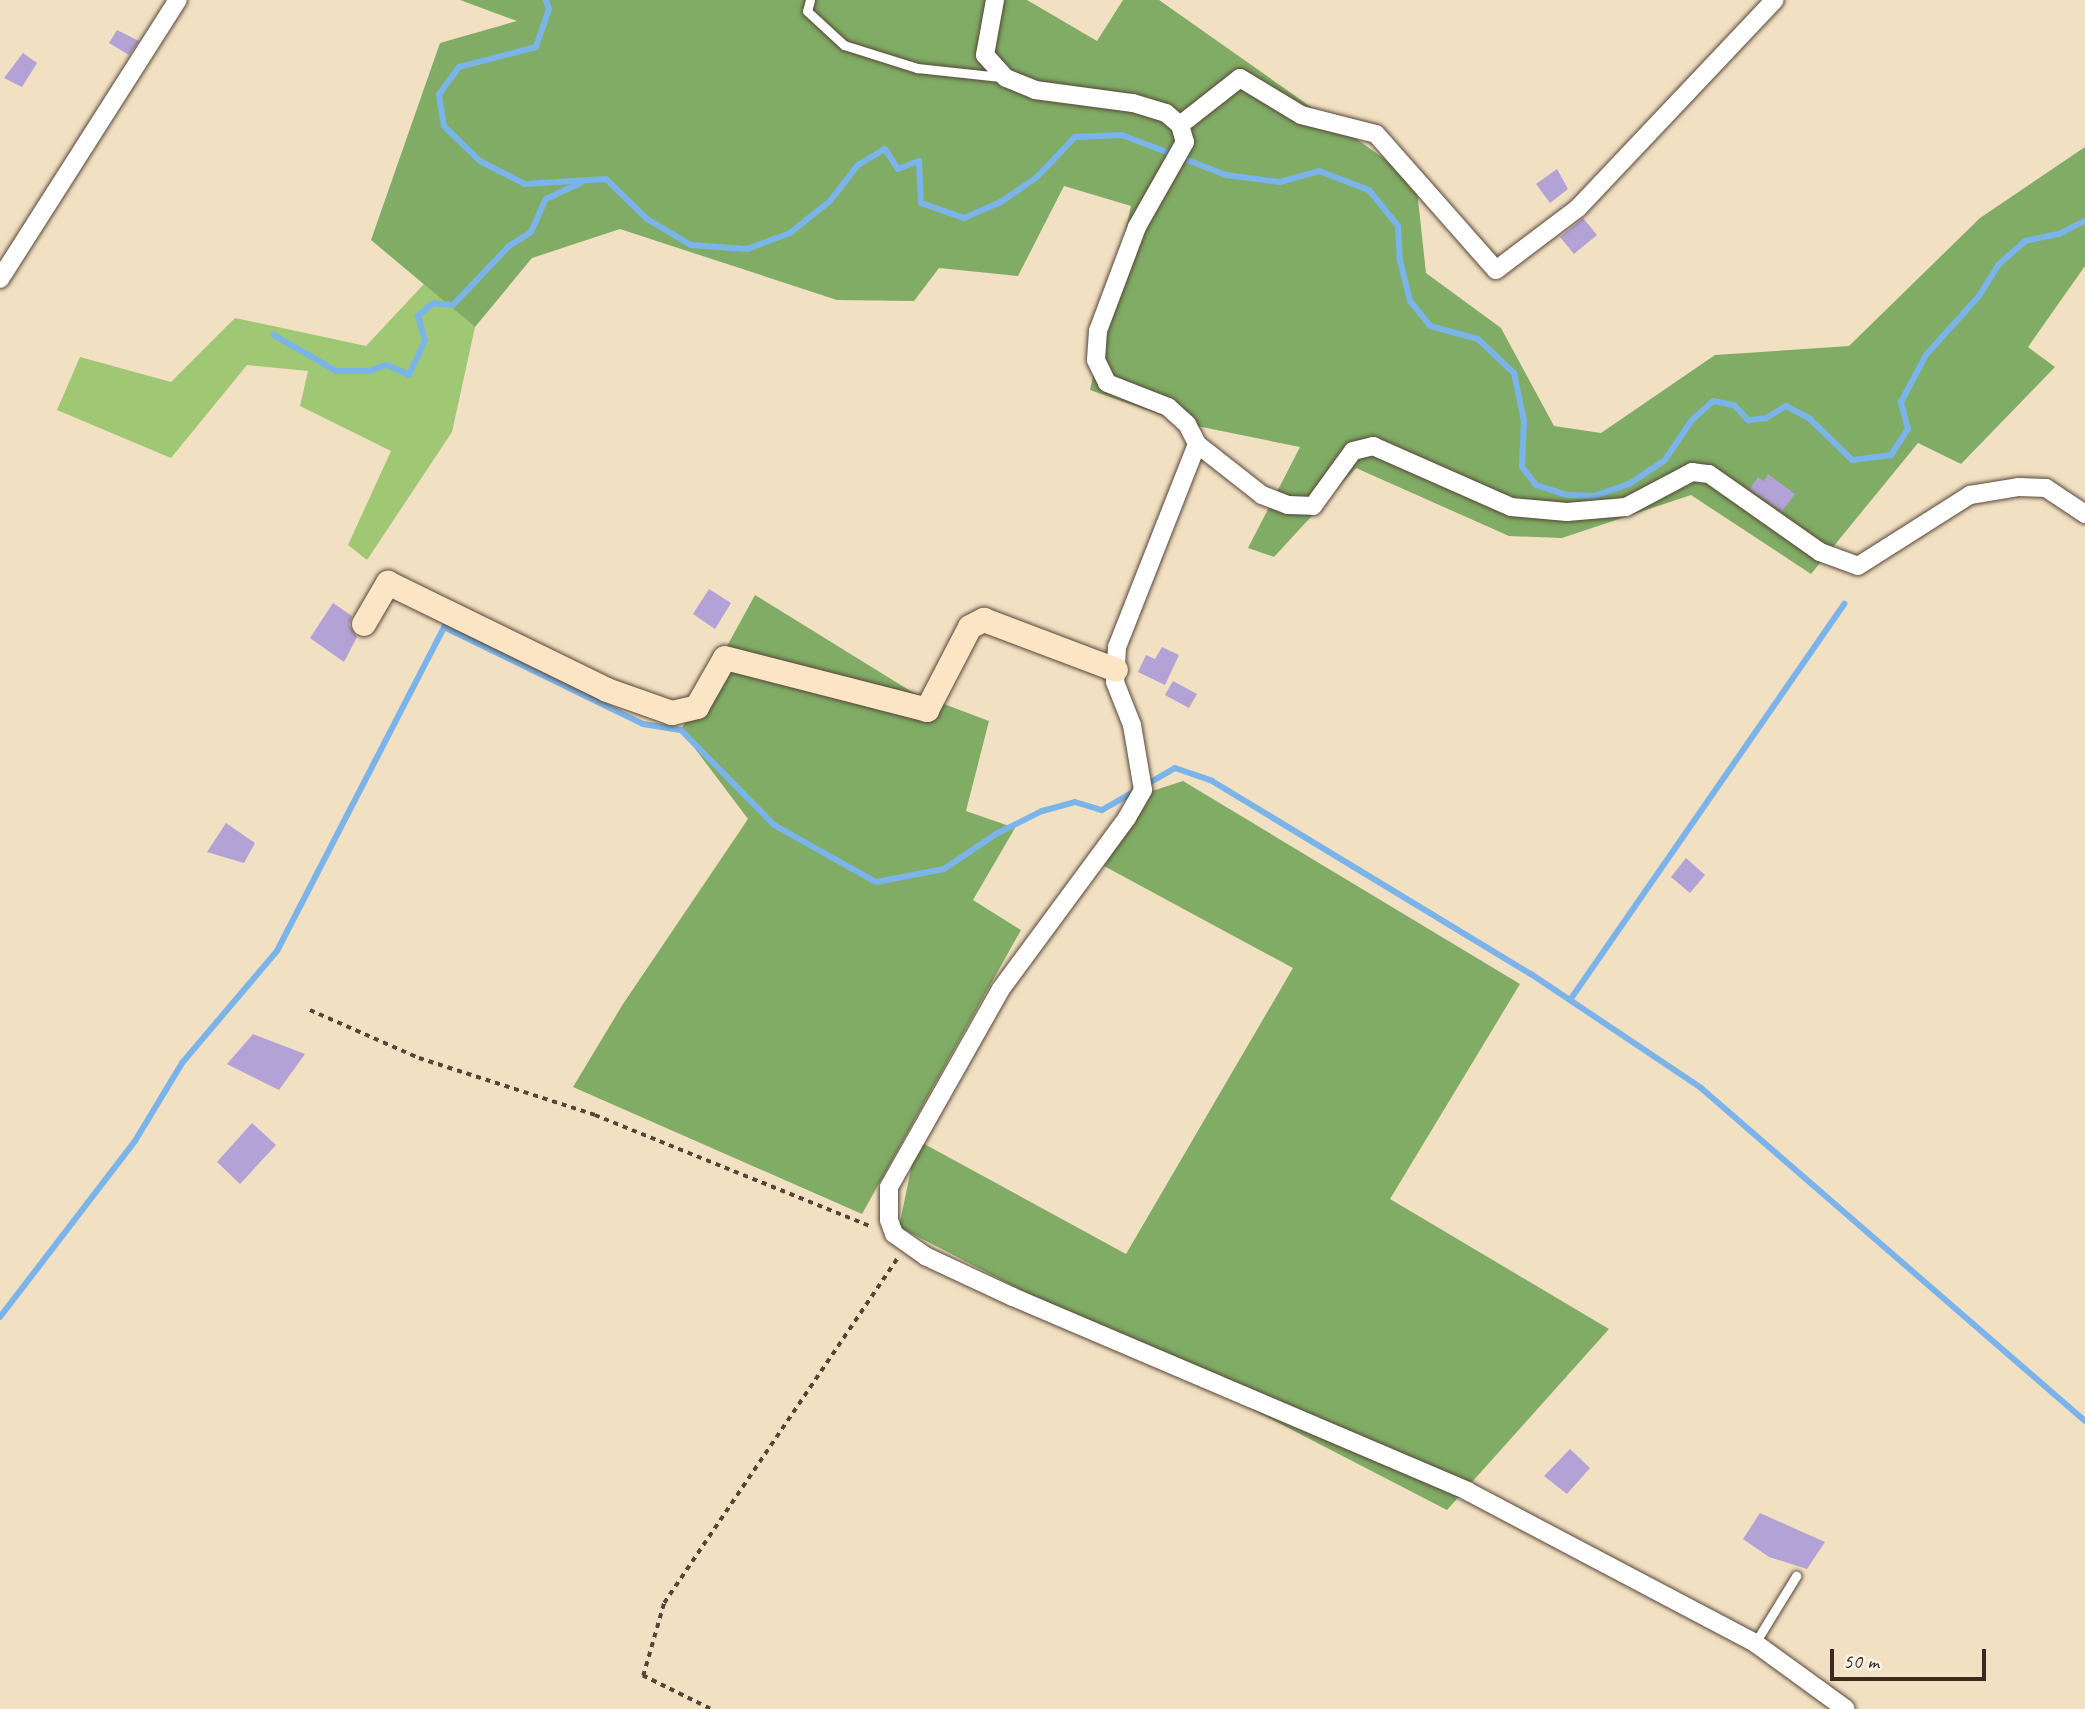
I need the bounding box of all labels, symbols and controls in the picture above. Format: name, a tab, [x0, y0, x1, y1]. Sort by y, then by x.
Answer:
scale bar	[1833, 1636, 1989, 1680]
text: 50 m	[1843, 1648, 1879, 1674]

